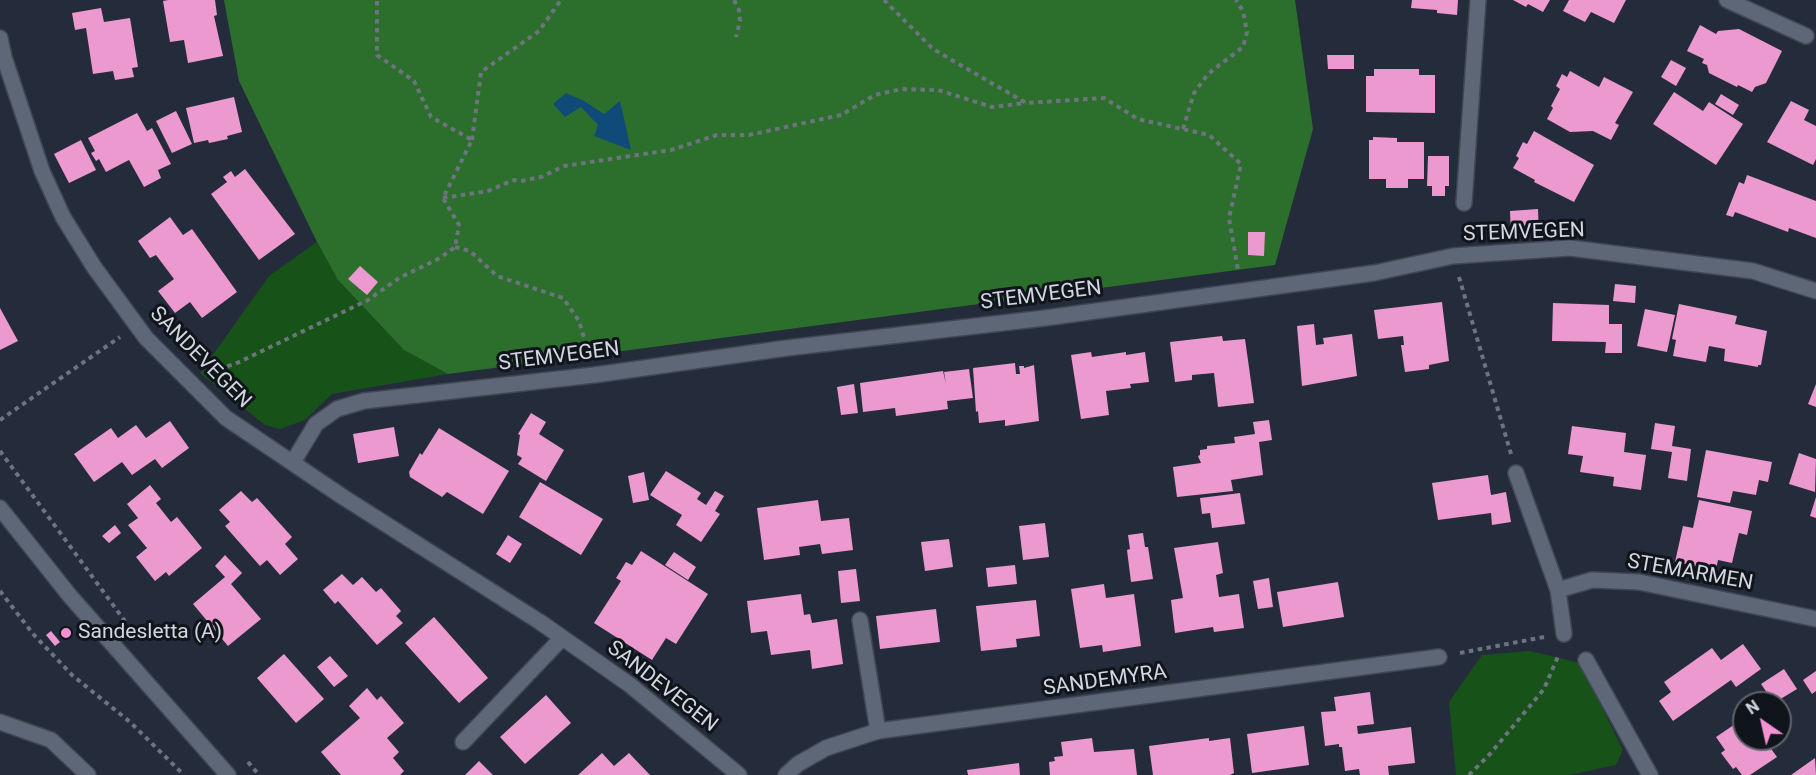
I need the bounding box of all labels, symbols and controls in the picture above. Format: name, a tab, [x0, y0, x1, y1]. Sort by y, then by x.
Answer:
street label: STEMVEGEN	[1463, 218, 1585, 248]
street label: STEMVEGEN	[979, 276, 1103, 316]
street label: SANDEVEGEN	[144, 302, 256, 414]
street label: STEMVEGEN	[497, 337, 621, 377]
street label: STEMARMEN	[1625, 550, 1755, 596]
place label: Sandesletta (A)	[78, 620, 222, 646]
marker: Sandesletta (A)	[59, 626, 73, 640]
street label: SANDEVEGEN	[602, 636, 722, 738]
street label: SANDEMYRA	[1042, 660, 1168, 702]
north arrow	[1732, 691, 1792, 751]
text: N	[1743, 696, 1763, 718]

